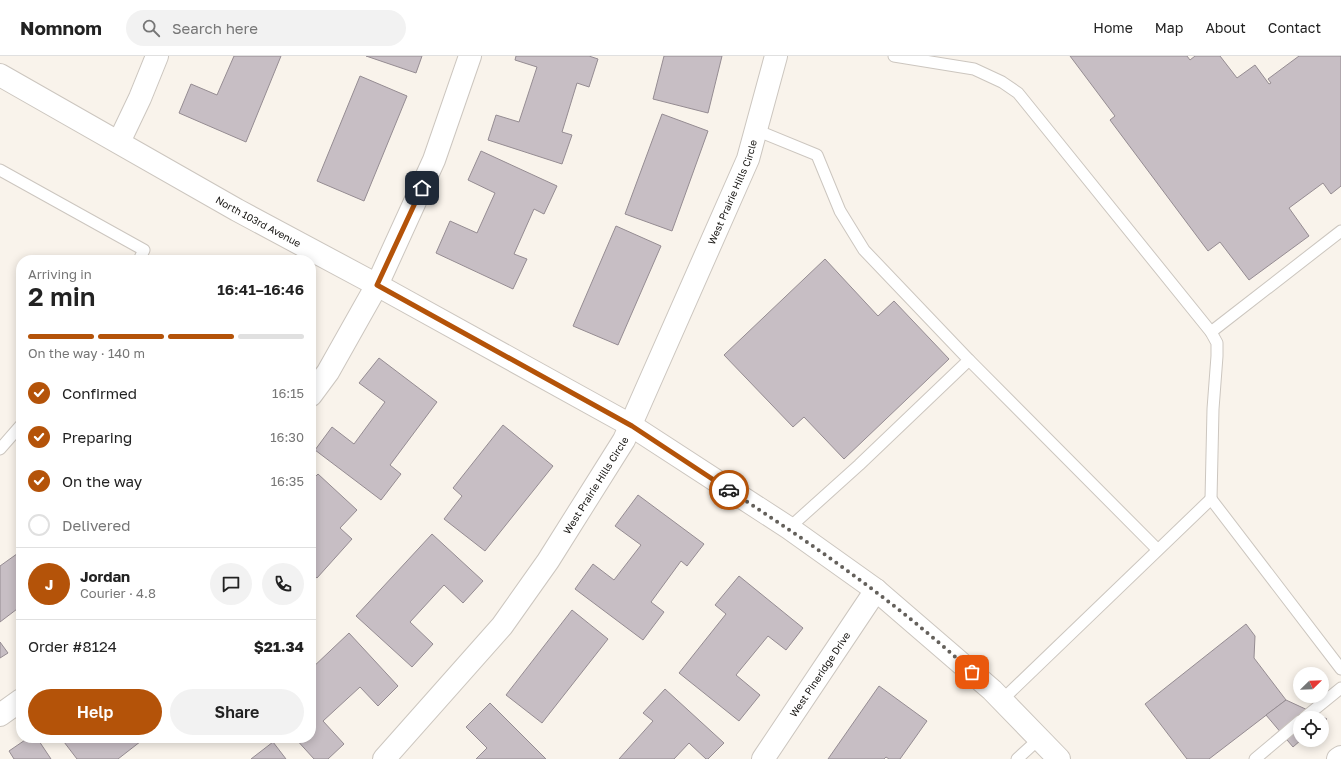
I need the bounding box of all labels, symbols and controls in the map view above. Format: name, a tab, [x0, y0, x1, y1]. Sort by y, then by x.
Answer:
search box	[126, 10, 406, 46]
text: Nomnom	[20, 16, 102, 39]
icon: search	[140, 17, 162, 39]
text: Search here	[172, 19, 258, 37]
text: Home	[1093, 19, 1133, 36]
text: Map	[1155, 19, 1183, 36]
text: About	[1205, 19, 1246, 36]
text: Contact	[1268, 19, 1321, 36]
street label: West Prairie Hills Circle	[705, 138, 759, 246]
pin	[405, 171, 439, 205]
icon: home	[411, 177, 433, 199]
street label: North 103rd Avenue	[214, 193, 303, 249]
text: Arriving in	[28, 266, 92, 282]
text: 16:41–16:46	[217, 280, 304, 298]
text: 2 min	[28, 281, 96, 312]
text: On the way · 140 m	[28, 345, 145, 361]
icon: check	[28, 382, 50, 404]
text: Confirmed	[62, 384, 137, 402]
text: 16:15	[272, 385, 304, 401]
icon: check	[28, 426, 50, 448]
text: Preparing	[62, 428, 132, 446]
text: 16:30	[270, 429, 304, 445]
street label: West Prairie Hills Circle	[561, 435, 631, 536]
icon: check	[28, 470, 50, 492]
courier	[709, 470, 749, 510]
text: On the way	[62, 472, 142, 490]
text: 16:35	[271, 473, 304, 489]
icon: car	[718, 479, 740, 501]
text: Delivered	[62, 516, 130, 534]
button: chat	[210, 563, 252, 605]
button: phone	[262, 563, 304, 605]
text: Jordan	[80, 567, 130, 585]
text: J	[45, 575, 53, 593]
text: Courier · 4.8	[80, 585, 156, 601]
street label: West Pineridge Drive	[787, 629, 853, 719]
text: Order #8124	[28, 637, 117, 655]
text: $21.34	[254, 637, 304, 655]
pin	[955, 655, 989, 689]
icon: bag	[961, 661, 983, 683]
north arrow	[1293, 667, 1329, 703]
map controls	[1293, 667, 1329, 747]
button: Help	[28, 689, 162, 735]
button: Share	[170, 689, 304, 735]
button: locate	[1293, 711, 1329, 747]

